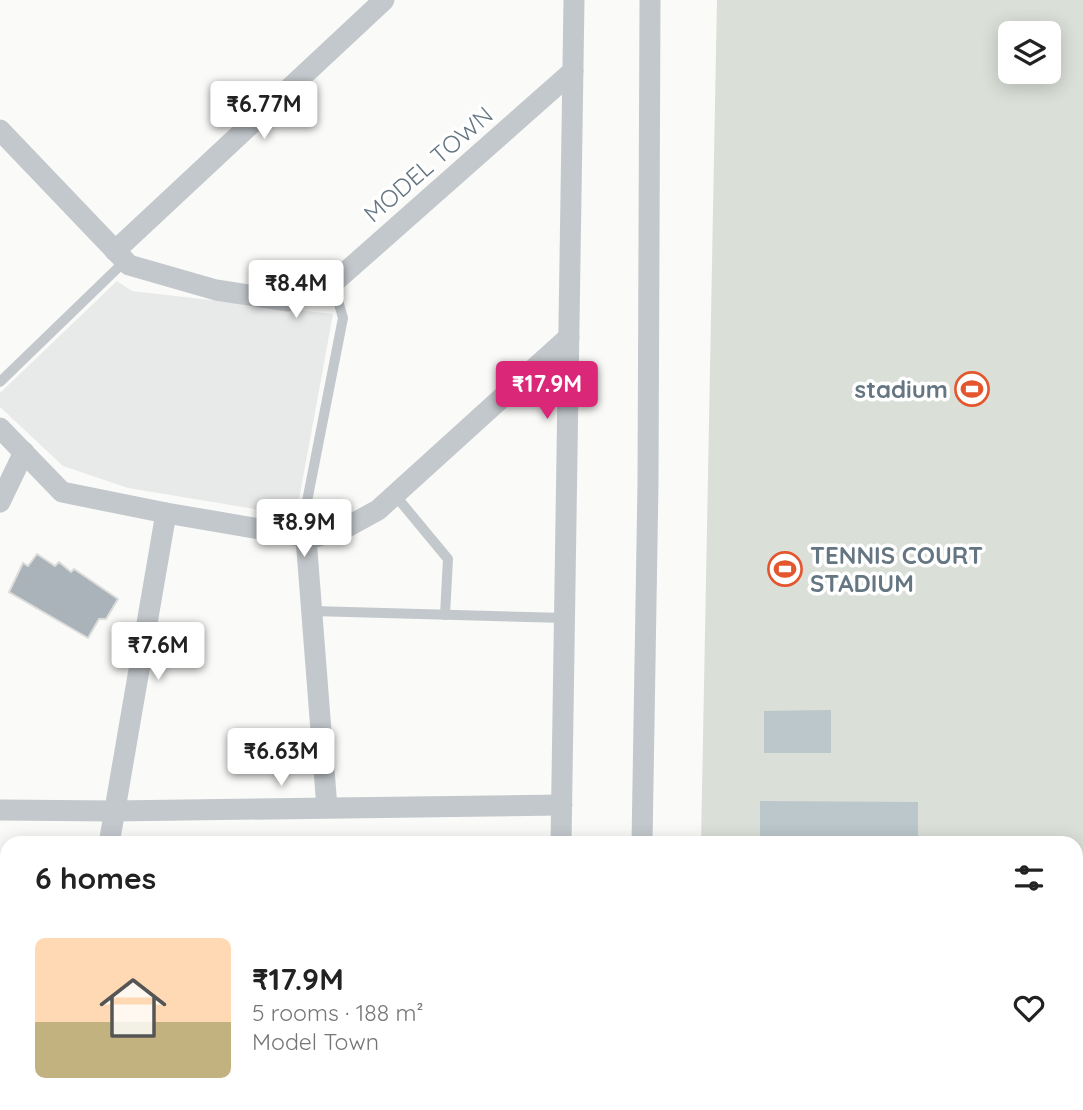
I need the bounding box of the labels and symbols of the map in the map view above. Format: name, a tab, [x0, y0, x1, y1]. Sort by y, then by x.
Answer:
pin: ₹6.77M	[207, 82, 321, 141]
street label: MODEL TOWN	[357, 100, 499, 228]
pin: ₹8.4M	[247, 260, 345, 320]
pin: ₹17.9M	[490, 362, 604, 421]
sports icon: stadium	[953, 370, 991, 408]
place label: stadium	[855, 374, 948, 404]
pin: ₹8.9M	[255, 500, 353, 559]
place label: TENNIS COURT STADIUM	[810, 540, 983, 598]
sports icon: TENNIS COURT STADIUM	[766, 550, 804, 588]
pin: ₹7.6M	[109, 622, 207, 682]
pin: ₹6.63M	[224, 728, 338, 788]

